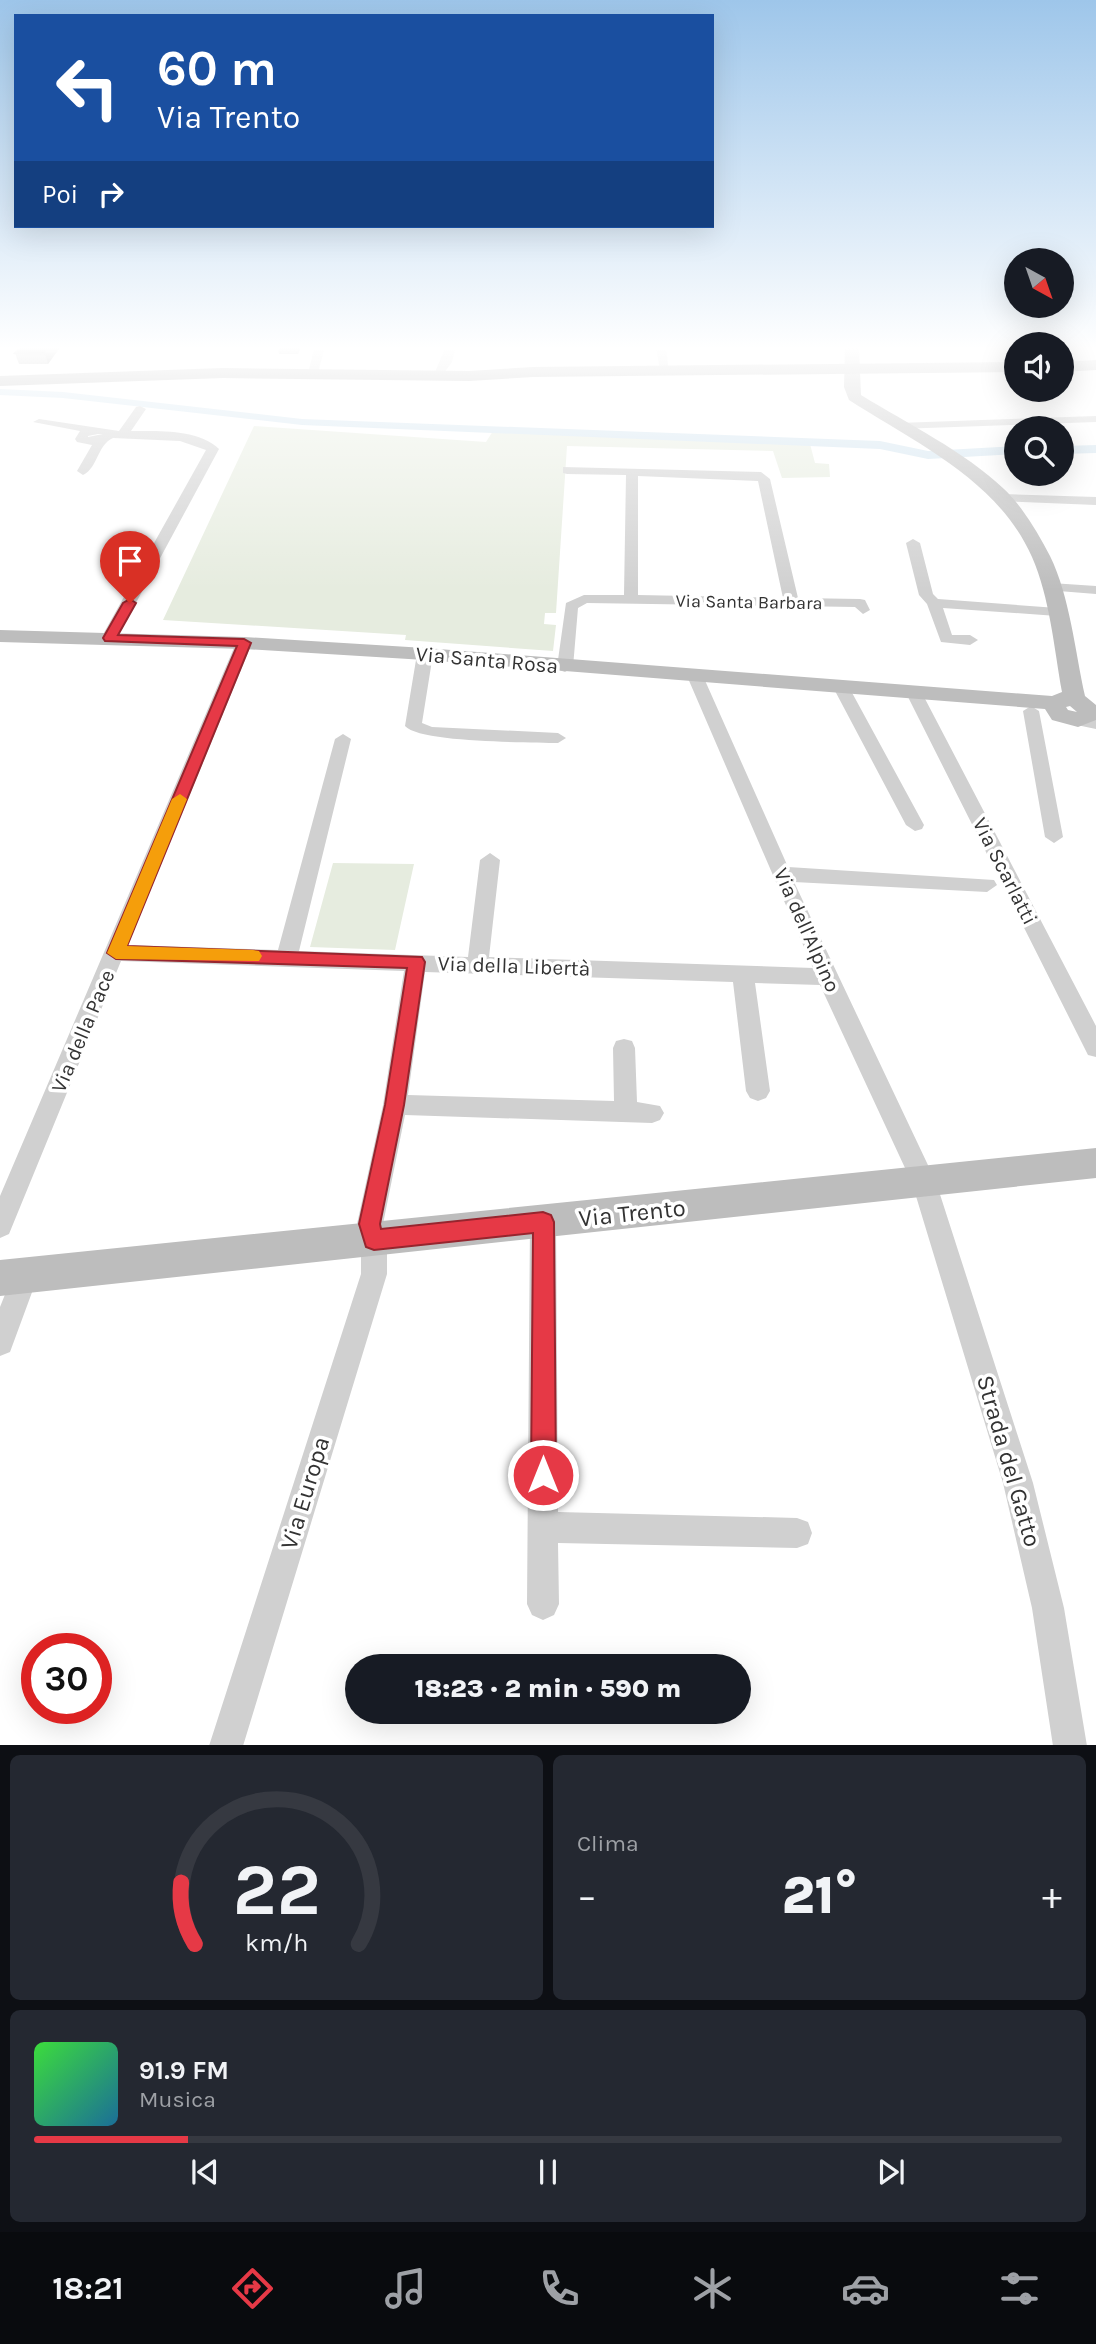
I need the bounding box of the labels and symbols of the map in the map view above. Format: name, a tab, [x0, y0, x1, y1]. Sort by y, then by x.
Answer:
north arrow	[1004, 248, 1074, 318]
pin	[100, 531, 160, 603]
street label: Via Santa Barbara	[675, 590, 823, 614]
street label: Via Santa Rosa	[415, 642, 559, 678]
street label: Via Scarlatti	[968, 814, 1042, 928]
street label: Via dell'Alpino	[769, 864, 845, 996]
street label: Via della Libertà	[437, 951, 591, 981]
street label: Via della Pace	[46, 966, 120, 1096]
street label: Via Trento	[577, 1193, 687, 1233]
street label: Strada del Gatto	[971, 1372, 1047, 1550]
street label: Via Europa	[275, 1433, 335, 1553]
position arrow	[506, 1438, 580, 1512]
speed limit sign: 30	[21, 1633, 112, 1724]

